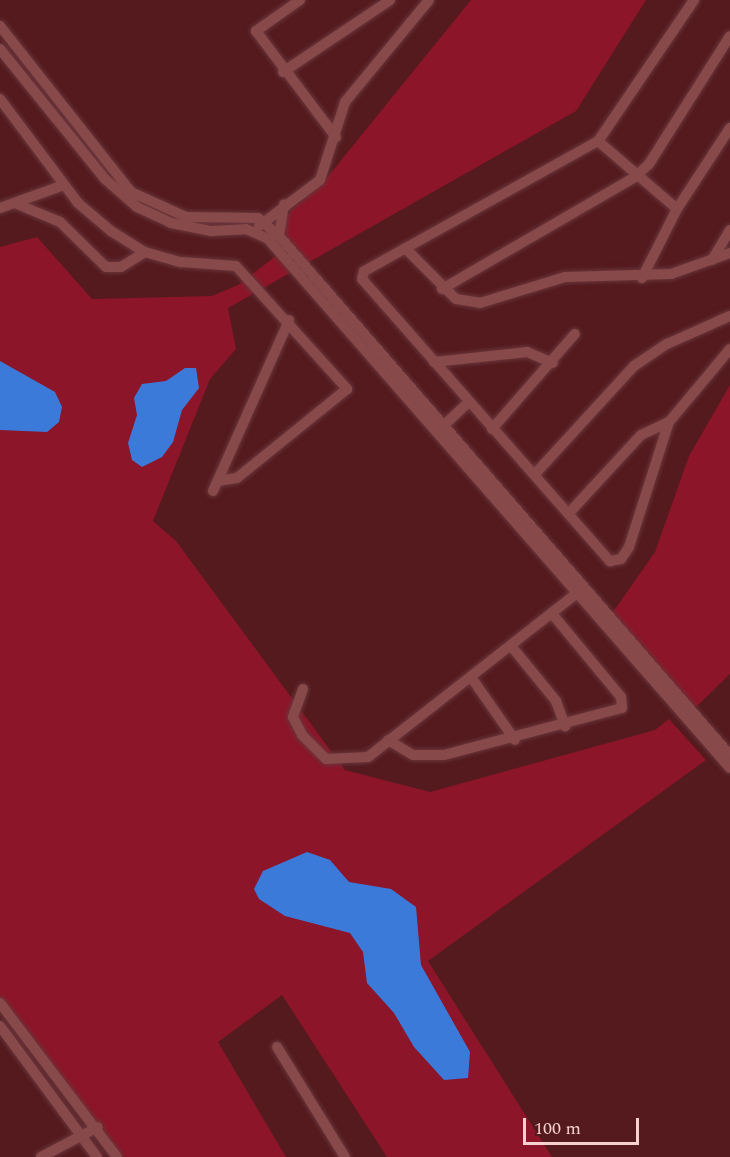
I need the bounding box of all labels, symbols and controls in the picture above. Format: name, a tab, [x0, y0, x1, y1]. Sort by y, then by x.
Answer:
scale bar	[526, 1106, 642, 1144]
text: 100 m	[534, 1115, 581, 1142]

